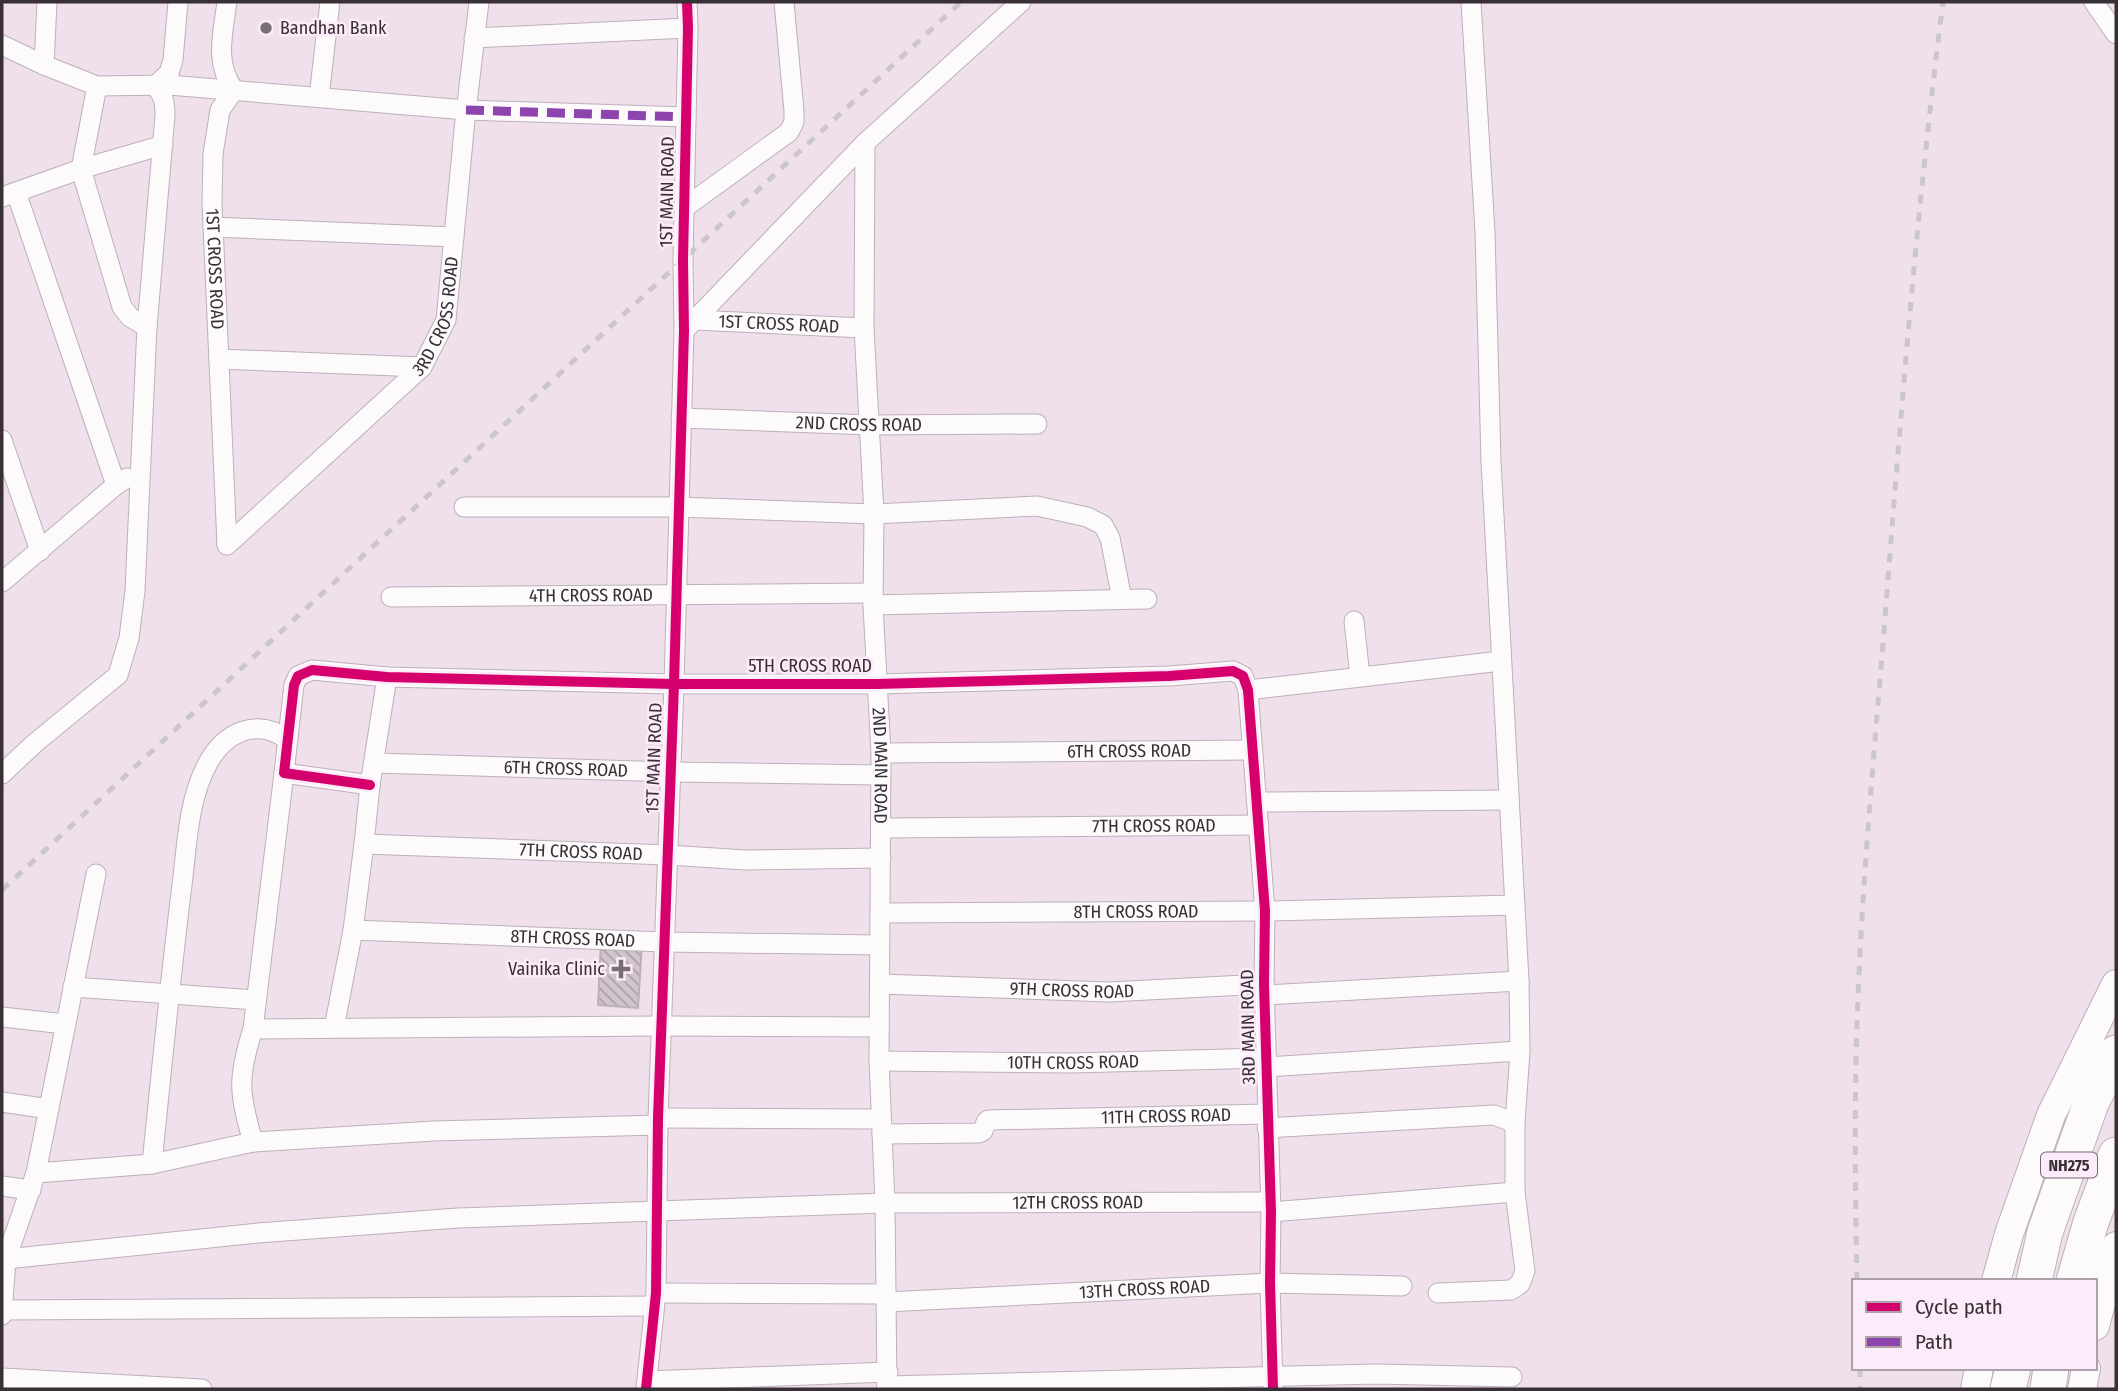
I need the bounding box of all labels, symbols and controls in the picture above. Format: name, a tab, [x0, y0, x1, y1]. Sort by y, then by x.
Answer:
place label: Bandhan Bank	[280, 17, 387, 39]
marker: Bandhan Bank	[258, 20, 274, 36]
street label: 1ST MAIN ROAD	[655, 136, 679, 248]
street label: 1ST CROSS ROAD	[201, 208, 229, 330]
street label: 3RD CROSS ROAD	[408, 255, 463, 381]
street label: 1ST CROSS ROAD	[718, 310, 840, 338]
street label: 2ND CROSS ROAD	[795, 411, 922, 436]
street label: 4TH CROSS ROAD	[529, 584, 653, 607]
street label: 5TH CROSS ROAD	[748, 655, 872, 677]
street label: 1ST MAIN ROAD	[641, 702, 667, 814]
street label: 2ND MAIN ROAD	[868, 707, 892, 824]
street label: 6TH CROSS ROAD	[1067, 739, 1191, 762]
street label: 6TH CROSS ROAD	[503, 756, 628, 782]
street label: 7TH CROSS ROAD	[1092, 814, 1216, 837]
street label: 7TH CROSS ROAD	[519, 839, 643, 865]
street label: 8TH CROSS ROAD	[1074, 900, 1198, 923]
street label: 8TH CROSS ROAD	[510, 925, 636, 952]
place label: Vainika Clinic	[508, 958, 605, 980]
marker: Vainika Clinic	[611, 959, 631, 979]
street label: 3RD MAIN ROAD	[1236, 969, 1260, 1085]
street label: 9TH CROSS ROAD	[1009, 978, 1135, 1003]
street label: 10TH CROSS ROAD	[1007, 1050, 1139, 1074]
street label: 11TH CROSS ROAD	[1101, 1104, 1231, 1129]
road number: NH275	[2041, 1152, 2097, 1177]
street label: 12TH CROSS ROAD	[1012, 1191, 1143, 1214]
street label: 13TH CROSS ROAD	[1079, 1275, 1211, 1303]
legend	[1852, 1279, 2097, 1370]
text: Cycle path	[1915, 1294, 2003, 1320]
text: Path	[1915, 1329, 1953, 1355]

